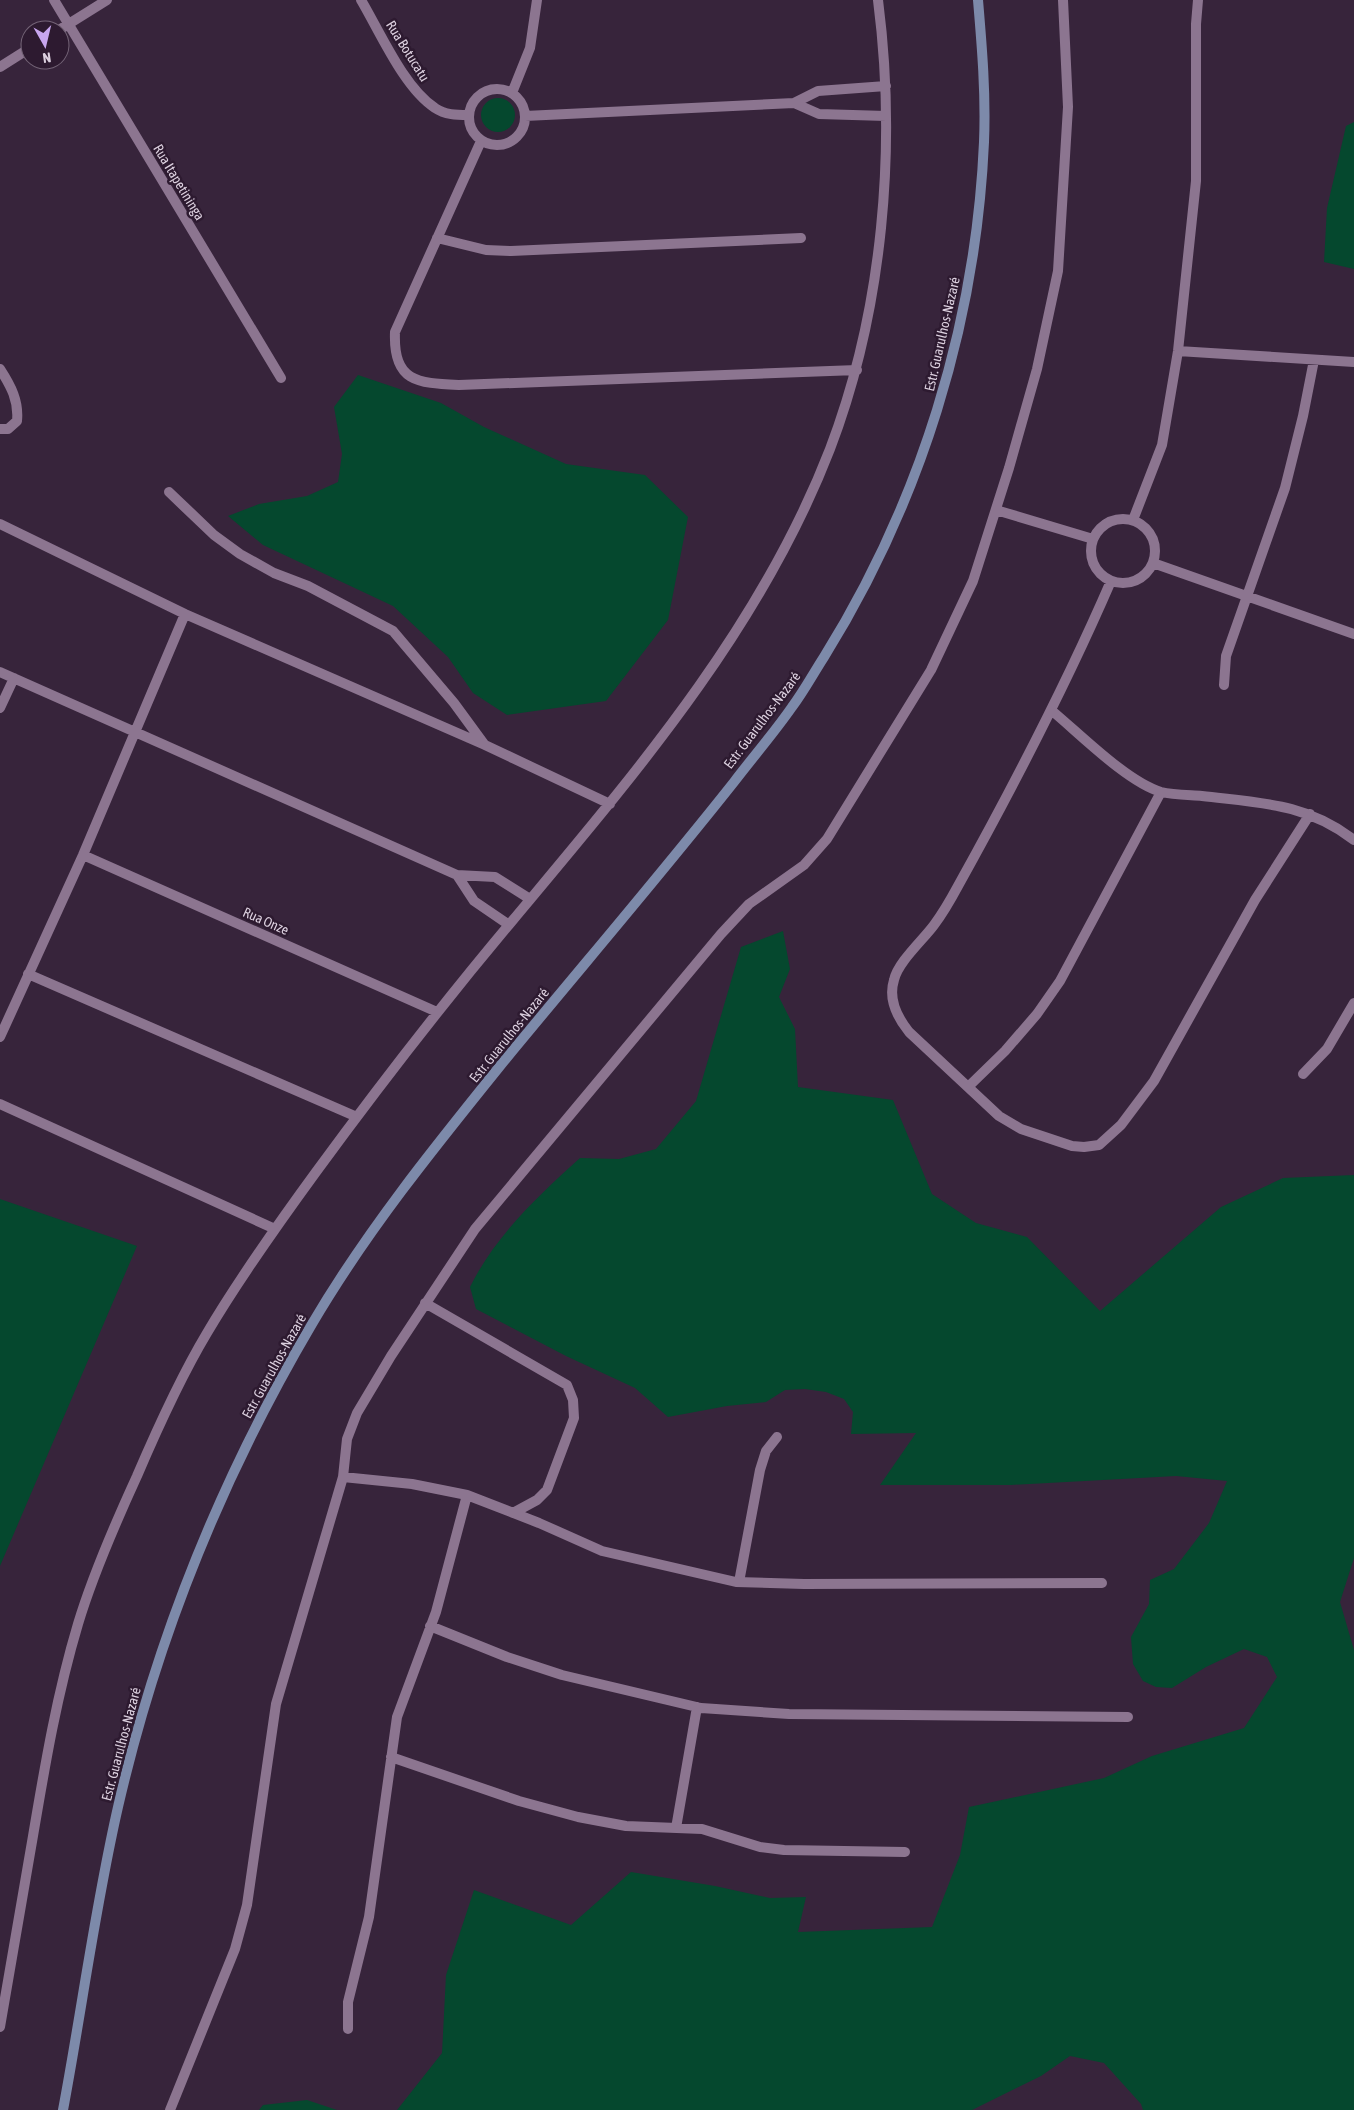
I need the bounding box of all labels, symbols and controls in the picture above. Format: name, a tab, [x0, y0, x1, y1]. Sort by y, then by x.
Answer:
street label: Rua Botucatu	[383, 18, 433, 84]
north arrow	[20, 20, 70, 70]
text: N	[42, 49, 52, 66]
street label: Rua Itapetininga	[150, 141, 208, 223]
street label: Estr. Guarulhos-Nazaré	[921, 275, 963, 393]
street label: Estr. Guarulhos-Nazaré	[720, 669, 804, 771]
street label: Rua Onze	[241, 904, 291, 938]
street label: Estr. Guarulhos-Nazaré	[466, 985, 552, 1085]
street label: Estr. Guarulhos-Nazaré	[239, 1311, 309, 1421]
street label: Estr. Guarulhos-Nazaré	[98, 1685, 144, 1803]

